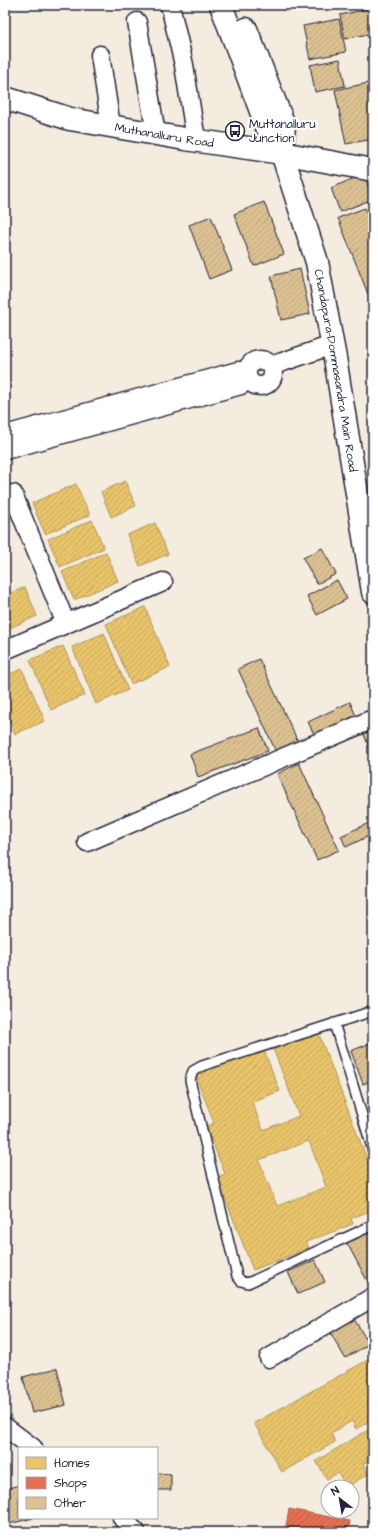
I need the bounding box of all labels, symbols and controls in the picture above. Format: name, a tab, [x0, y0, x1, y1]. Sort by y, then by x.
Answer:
place label: Muttanalluru Junction	[249, 116, 316, 147]
street label: Muthanalluru Road	[113, 119, 215, 152]
bus stop icon: Muttanalluru Junction	[224, 120, 246, 142]
street label: Chandapura-Dommasandra Main Road	[310, 268, 361, 473]
legend	[18, 1447, 158, 1519]
text: Homes	[54, 1455, 90, 1472]
text: Shops	[54, 1475, 87, 1492]
north arrow	[320, 1479, 360, 1519]
text: N	[328, 1483, 342, 1499]
text: Other	[54, 1495, 86, 1512]

